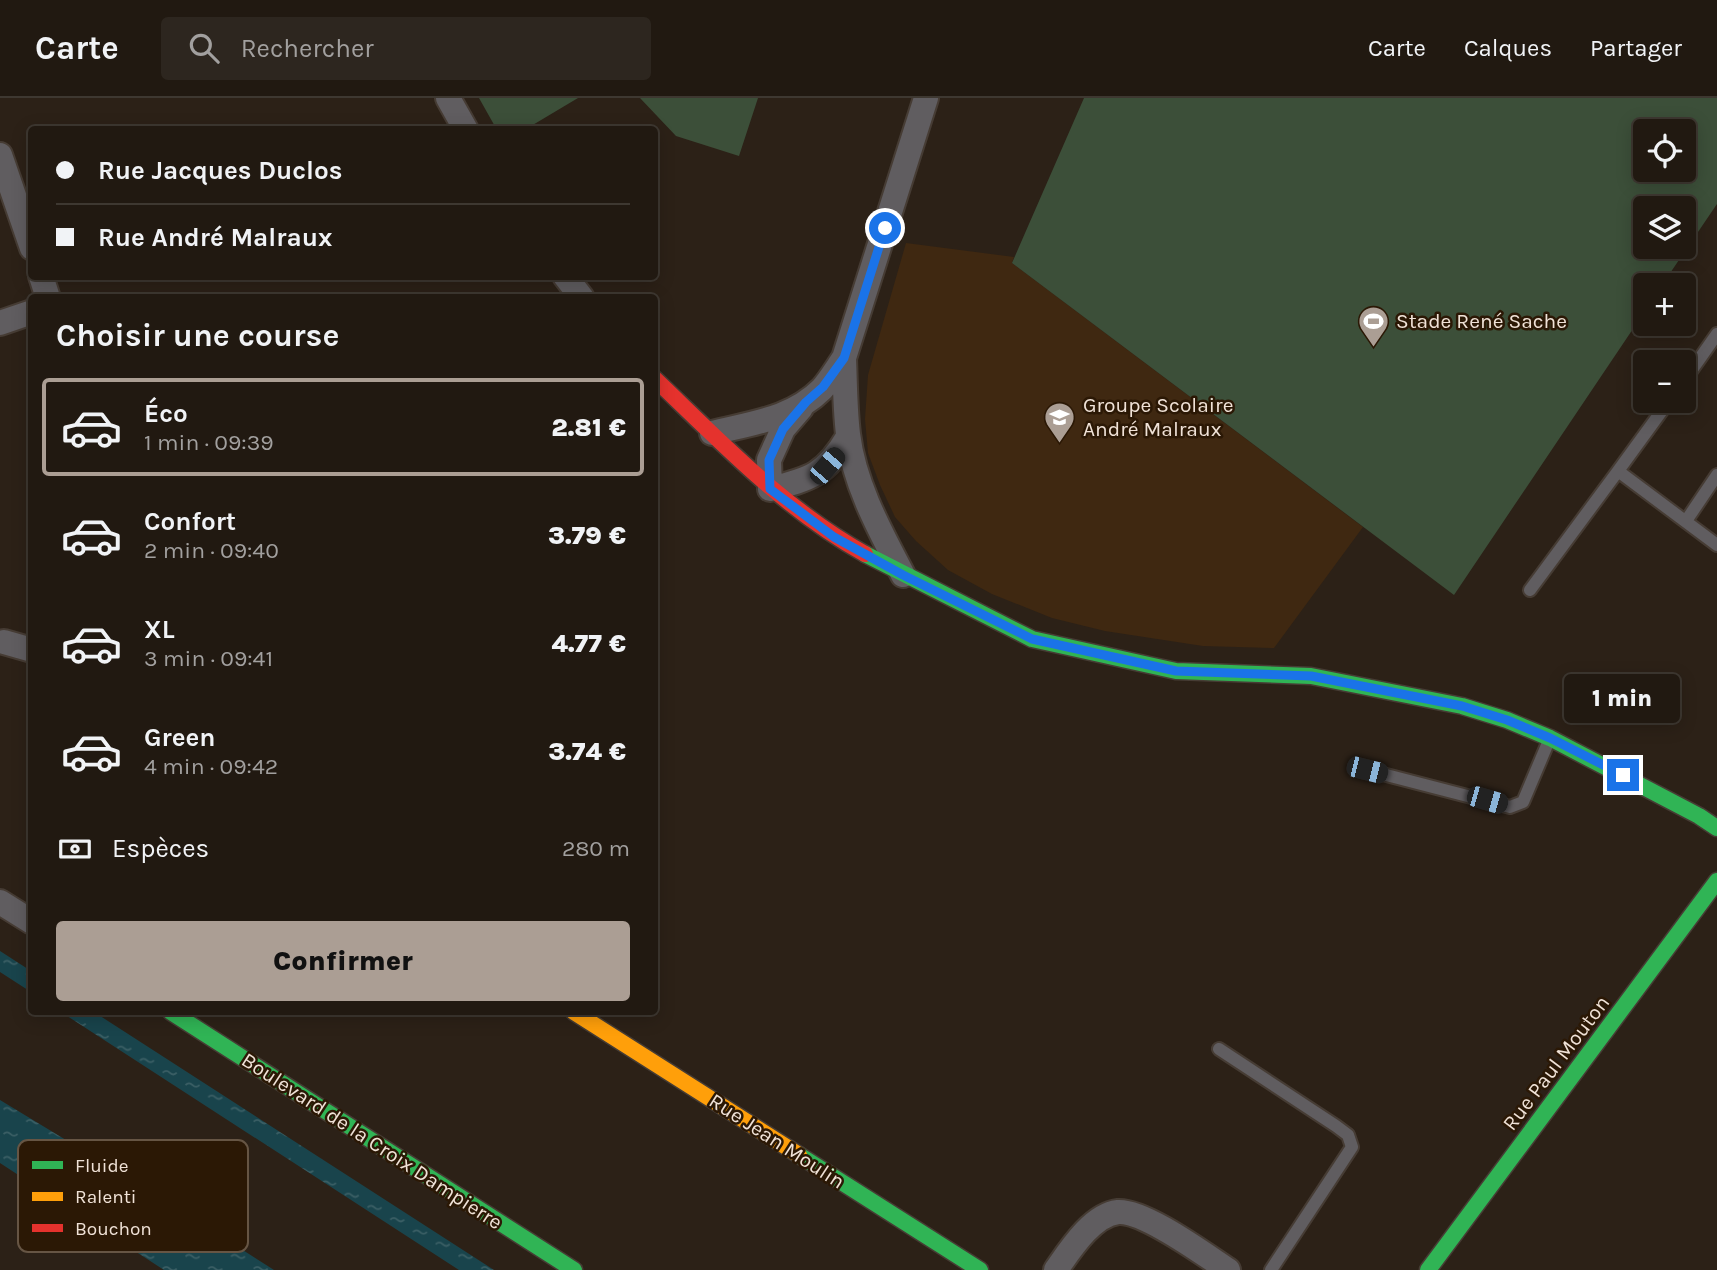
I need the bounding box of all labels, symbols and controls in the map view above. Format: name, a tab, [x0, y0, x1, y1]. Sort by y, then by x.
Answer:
search box	[161, 17, 651, 80]
text: Carte	[35, 29, 119, 67]
icon: search	[185, 29, 223, 67]
text: Rechercher	[241, 33, 374, 64]
text: Carte	[1368, 34, 1426, 62]
text: Calques	[1464, 34, 1552, 62]
text: Partager	[1590, 34, 1682, 62]
map controls	[1633, 119, 1696, 413]
button: locate	[1633, 119, 1696, 182]
text: Rue Jacques Duclos	[98, 155, 342, 186]
button: layers	[1633, 196, 1696, 259]
route start	[869, 212, 901, 244]
text: Rue André Malraux	[98, 222, 332, 253]
button: +	[1633, 273, 1696, 336]
sports icon: Stade René Sache	[1356, 304, 1390, 348]
place label: Stade René Sache	[1396, 309, 1567, 333]
text: Choisir une course	[56, 317, 339, 354]
button: −	[1633, 350, 1696, 413]
place label: Groupe Scolaire André Malraux	[1083, 393, 1233, 441]
icon: car	[60, 396, 123, 459]
text: Éco	[144, 398, 188, 429]
school or university icon: Groupe Scolaire André Malraux	[1043, 400, 1077, 444]
text: 2.81 €	[551, 412, 626, 443]
text: 1 min · 09:39	[144, 429, 274, 456]
car	[806, 443, 849, 489]
icon: car	[60, 504, 123, 567]
text: Confort	[144, 506, 236, 537]
text: 3.79 €	[548, 520, 626, 551]
text: 2 min · 09:40	[144, 537, 279, 564]
icon: car	[60, 612, 123, 675]
text: XL	[144, 614, 175, 645]
text: 4.77 €	[551, 628, 626, 659]
text: 3 min · 09:41	[144, 645, 273, 672]
callout: 1 min	[1565, 674, 1681, 722]
text: 1 min	[1592, 685, 1652, 712]
icon: car	[60, 720, 123, 783]
text: Green	[144, 722, 216, 753]
text: 3.74 €	[548, 736, 626, 767]
text: 4 min · 09:42	[144, 753, 278, 780]
car	[1345, 755, 1390, 785]
route end	[1607, 759, 1639, 791]
car	[1464, 784, 1511, 816]
icon: cash	[56, 830, 94, 868]
text: Espèces	[112, 833, 209, 864]
text: 280 m	[562, 835, 630, 862]
button: Confirmer	[56, 921, 630, 1001]
street label: Rue Paul Mouton	[1498, 991, 1614, 1135]
street label: Boulevard de la Croix Dampierre	[237, 1048, 507, 1234]
street label: Rue Jean Moulin	[705, 1088, 849, 1194]
legend	[18, 1140, 248, 1252]
text: Fluide	[75, 1155, 128, 1177]
text: Ralenti	[75, 1186, 136, 1208]
text: Bouchon	[75, 1218, 152, 1240]

